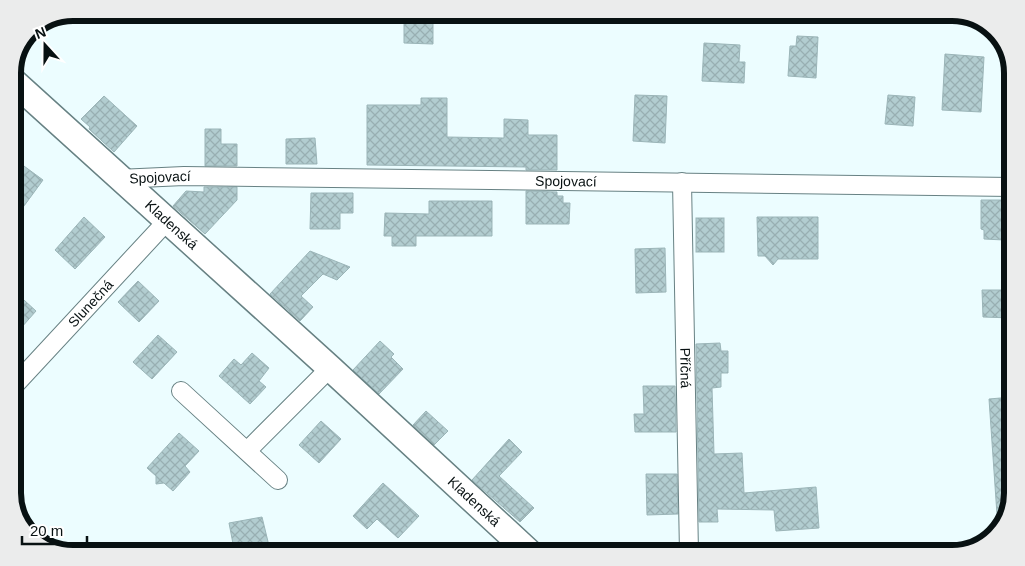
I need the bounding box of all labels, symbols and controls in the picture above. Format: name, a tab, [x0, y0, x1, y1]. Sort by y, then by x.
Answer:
north arrow	[20, 20, 70, 70]
text: N	[33, 24, 48, 42]
street label: Spojovací	[129, 168, 191, 186]
street label: Spojovací	[535, 173, 597, 189]
street label: Kladenská	[142, 197, 201, 253]
street label: Slunečná	[65, 276, 116, 330]
street label: Příčná	[677, 348, 694, 389]
street label: Kladenská	[445, 473, 504, 530]
scale bar	[22, 514, 88, 546]
text: 20 m	[30, 522, 63, 539]

